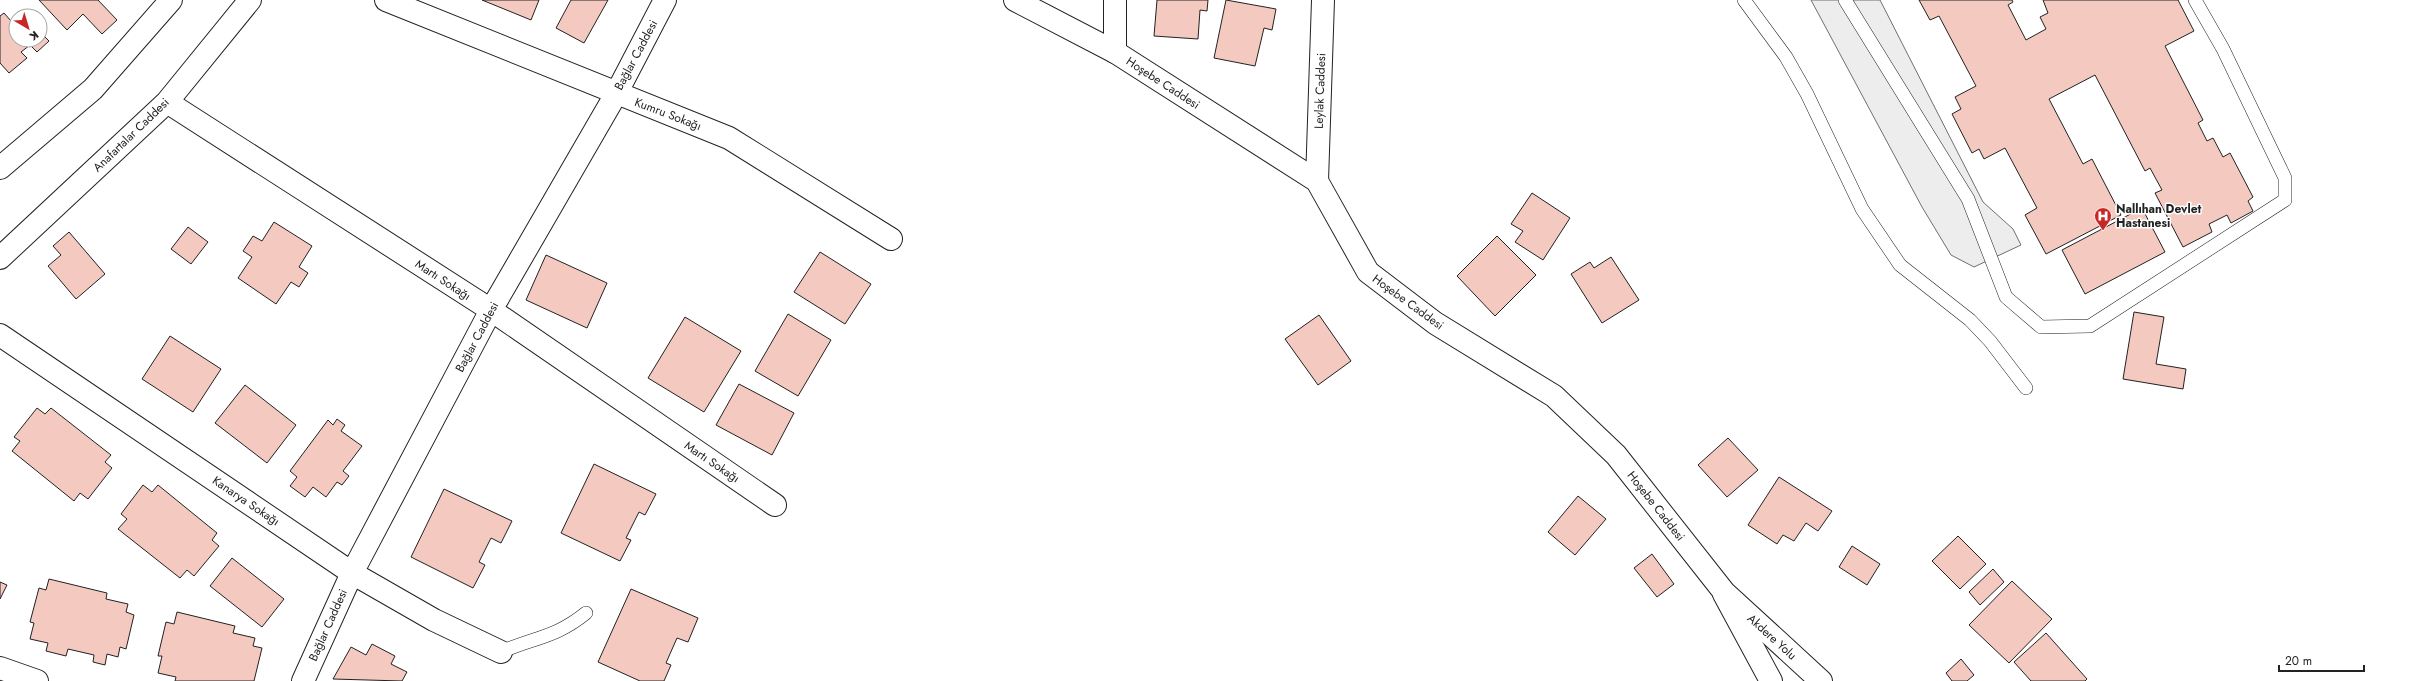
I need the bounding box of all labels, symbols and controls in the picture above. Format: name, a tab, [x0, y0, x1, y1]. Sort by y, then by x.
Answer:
north arrow	[8, 8, 48, 48]
street label: Bağlar Caddesi	[610, 17, 662, 93]
text: K	[26, 27, 42, 45]
street label: Hoşebe Caddesi	[1123, 52, 1203, 114]
street label: Leylak Caddesi	[1310, 53, 1330, 129]
street label: Kumru Sokağı	[632, 93, 704, 135]
street label: Anafartalar Caddesi	[89, 94, 173, 176]
place label: Nallıhan Devlet Hastanesi	[2116, 200, 2202, 232]
hospital icon: Nallıhan Devlet Hastanesi	[2093, 206, 2113, 231]
street label: Martı Sokağı	[412, 255, 474, 305]
street label: Hoşebe Caddesi	[1368, 270, 1448, 334]
street label: Bağlar Caddesi	[451, 299, 503, 375]
street label: Martı Sokağı	[681, 437, 743, 487]
street label: Hoşebe Caddesi	[1623, 467, 1689, 545]
street label: Kanarya Sokağı	[209, 472, 283, 530]
street label: Bağlar Caddesi	[304, 586, 352, 664]
street label: Akdere Yolu	[1743, 610, 1801, 664]
scale bar	[2279, 647, 2364, 673]
text: 20 m	[2285, 652, 2312, 670]

